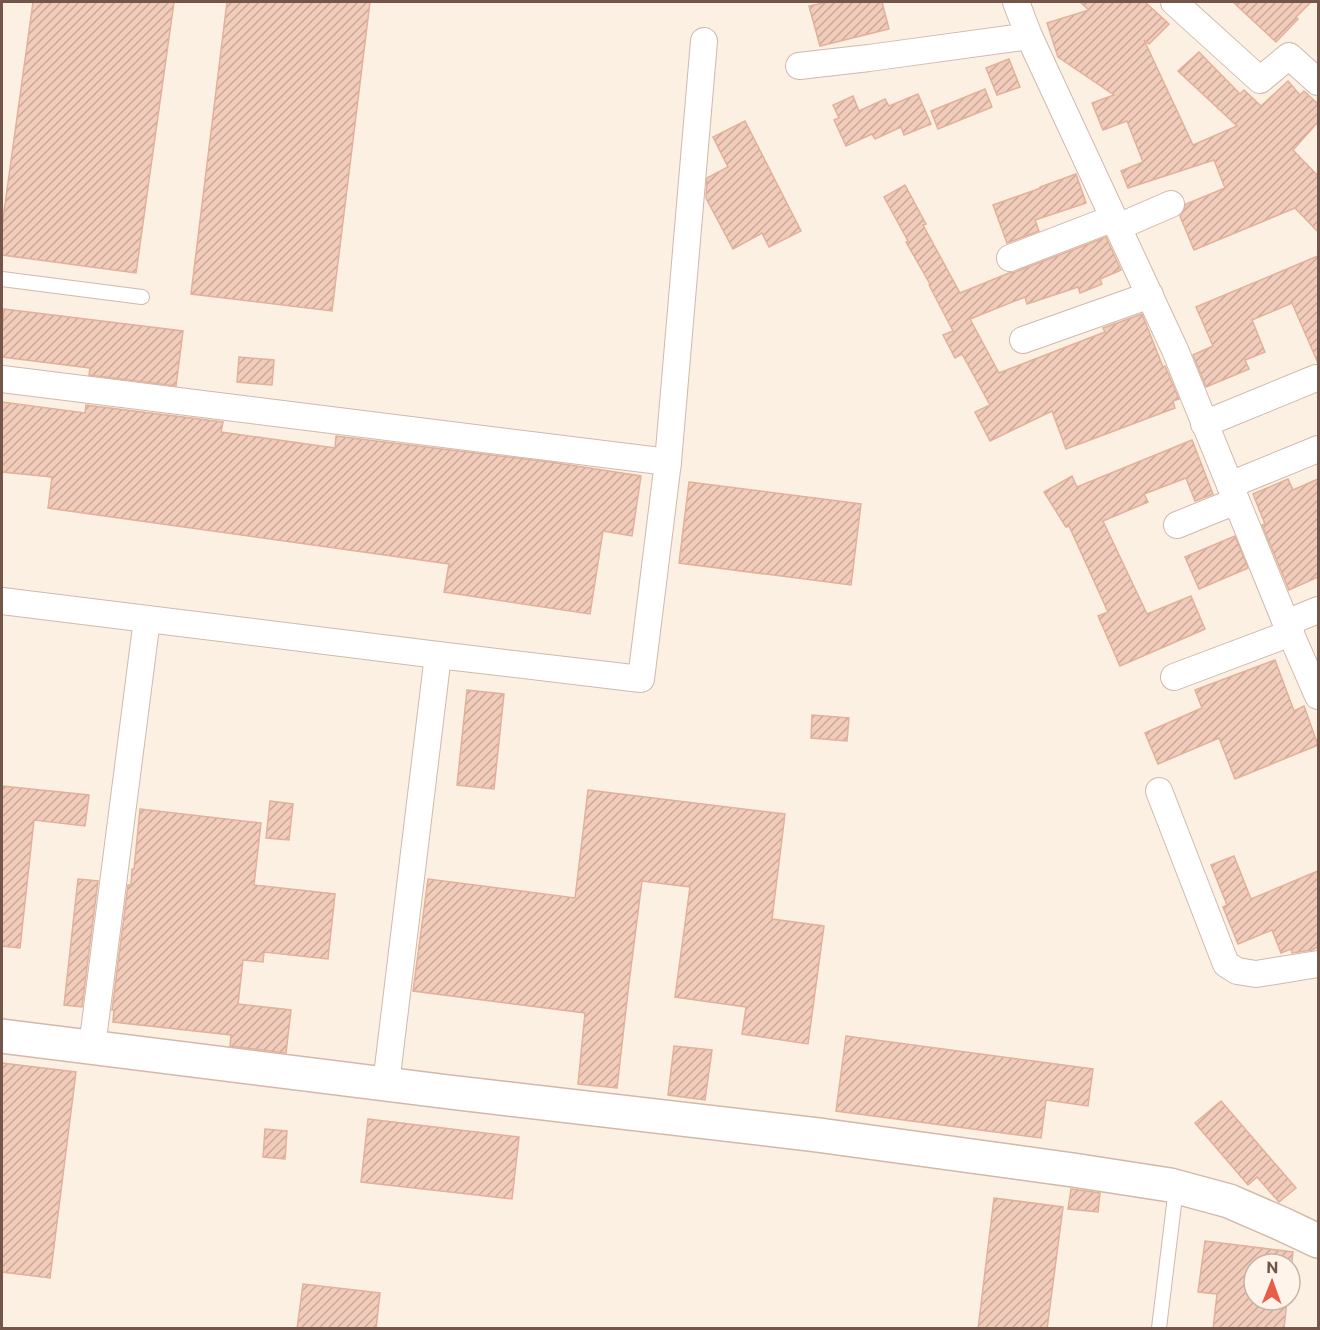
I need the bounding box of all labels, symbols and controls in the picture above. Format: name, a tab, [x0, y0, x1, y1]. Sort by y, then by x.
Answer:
north arrow	[1242, 1252, 1302, 1312]
text: N	[1266, 1257, 1278, 1276]

